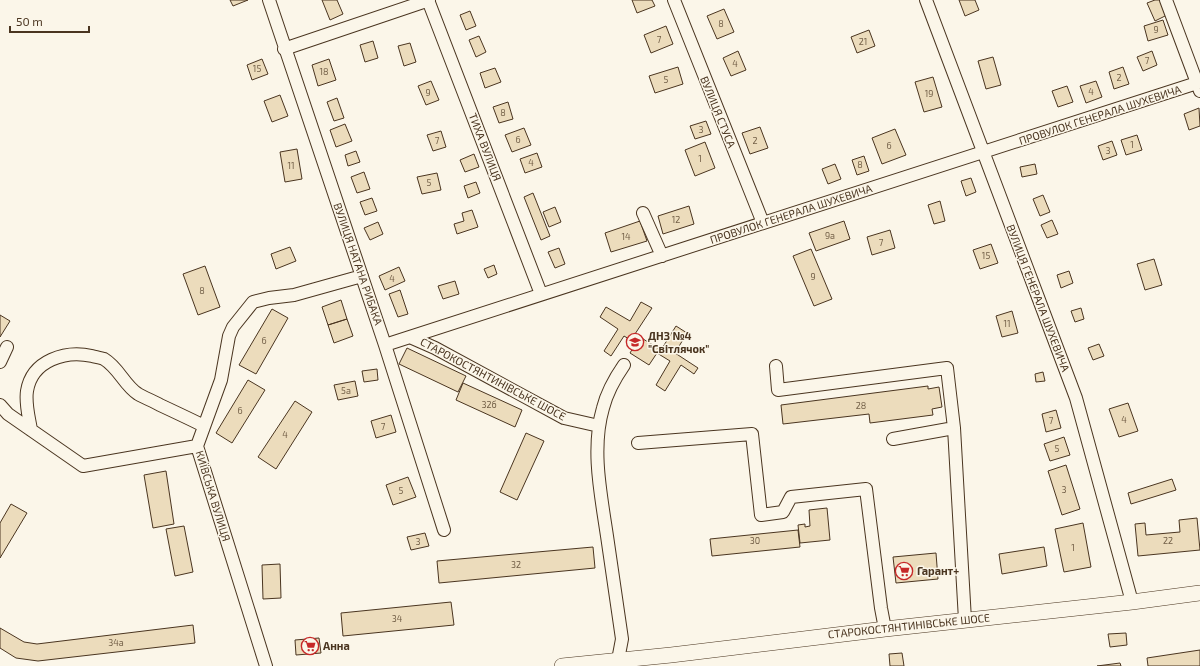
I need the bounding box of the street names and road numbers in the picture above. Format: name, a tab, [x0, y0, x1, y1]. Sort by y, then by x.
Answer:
street label: ВУЛИЦЯ СТУСА	[698, 74, 739, 150]
street label: ПРОВУЛОК ГЕНЕРАЛА ШУХЕВИЧА	[1017, 82, 1183, 147]
street label: ТИХА ВУЛИЦЯ	[467, 111, 504, 183]
street label: ПРОВУЛОК ГЕНЕРАЛА ШУХЕВИЧА	[708, 181, 874, 246]
street label: ВУЛИЦЯ НАТАНА РИБАКА	[331, 201, 386, 327]
street label: ВУЛИЦЯ ГЕНЕРАЛА ШУХЕВИЧА	[1004, 222, 1073, 373]
street label: СТАРОКОСТЯНТИНІВСЬКЕ ШОСЕ	[418, 335, 568, 423]
street label: КИЇВСЬКА ВУЛИЦЯ	[193, 449, 233, 543]
street label: СТАРОКОСТЯНТИНІВСЬКЕ ШОСЕ	[827, 611, 991, 640]

